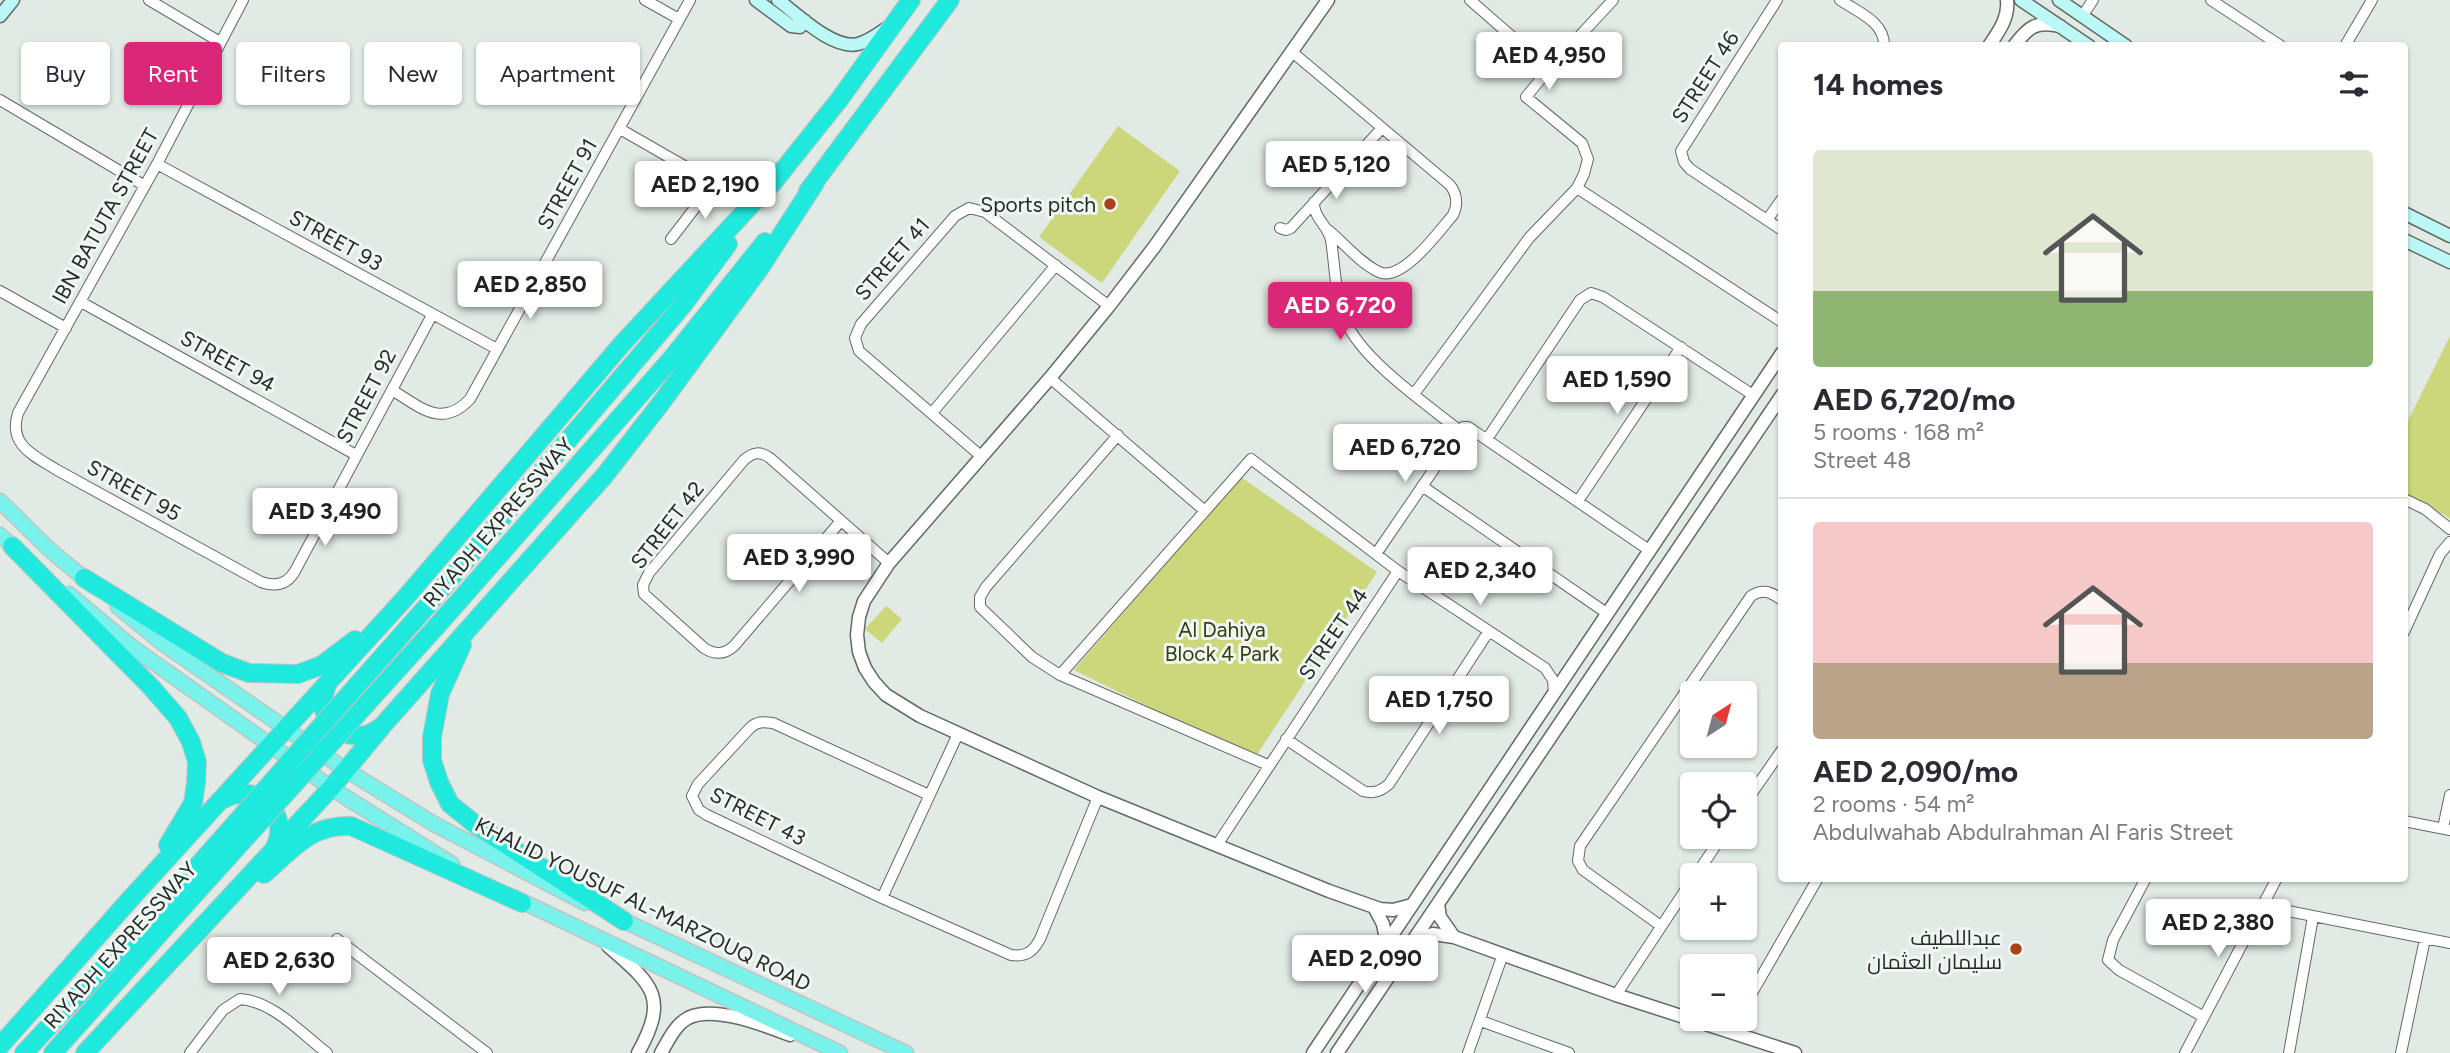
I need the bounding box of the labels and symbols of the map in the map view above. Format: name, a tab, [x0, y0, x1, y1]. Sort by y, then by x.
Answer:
street label: STREET 46	[1666, 26, 1744, 128]
pin: AED 4,950	[1469, 32, 1629, 92]
street label: IBN BATUTA STREET	[46, 124, 164, 308]
street label: STREET 91	[532, 134, 602, 234]
pin: AED 5,120	[1256, 142, 1416, 201]
pin: AED 2,190	[625, 162, 785, 221]
place label: Sports pitch	[980, 192, 1096, 217]
marker: Sports pitch	[1102, 196, 1118, 212]
street label: STREET 93	[285, 204, 387, 276]
street label: STREET 41	[849, 213, 935, 305]
pin: AED 2,850	[450, 262, 610, 321]
pin: AED 6,720	[1260, 282, 1420, 342]
street label: STREET 94	[176, 325, 280, 397]
street label: STREET 92	[331, 345, 401, 447]
pin: AED 1,590	[1537, 356, 1697, 416]
pin: AED 6,720	[1325, 424, 1485, 484]
street label: RIYADH EXPRESSWAY	[418, 432, 579, 612]
street label: STREET 95	[83, 454, 185, 526]
street label: STREET 42	[625, 476, 709, 574]
pin: AED 3,490	[245, 489, 405, 548]
pin: AED 3,990	[719, 534, 879, 594]
pin: AED 2,340	[1400, 548, 1560, 607]
street label: STREET 44	[1293, 583, 1373, 685]
park label: Al Dahiya Block 4 Park	[1165, 617, 1280, 666]
pin: AED 1,750	[1359, 676, 1519, 736]
north arrow	[1680, 681, 1757, 758]
street label: STREET 43	[706, 781, 810, 851]
street label: KHALID YOUSUF AL-MARZOUQ ROAD	[471, 812, 815, 996]
street label: RIYADH EXPRESSWAY	[38, 856, 202, 1034]
pin: AED 2,380	[2138, 900, 2298, 959]
place label: عبداللطيف سليمان العثمان	[1867, 925, 2002, 975]
pin: AED 2,090	[1285, 936, 1445, 995]
pin: AED 2,630	[199, 937, 359, 997]
marker: عبداللطيف سليمان العثمان	[2008, 941, 2024, 957]

